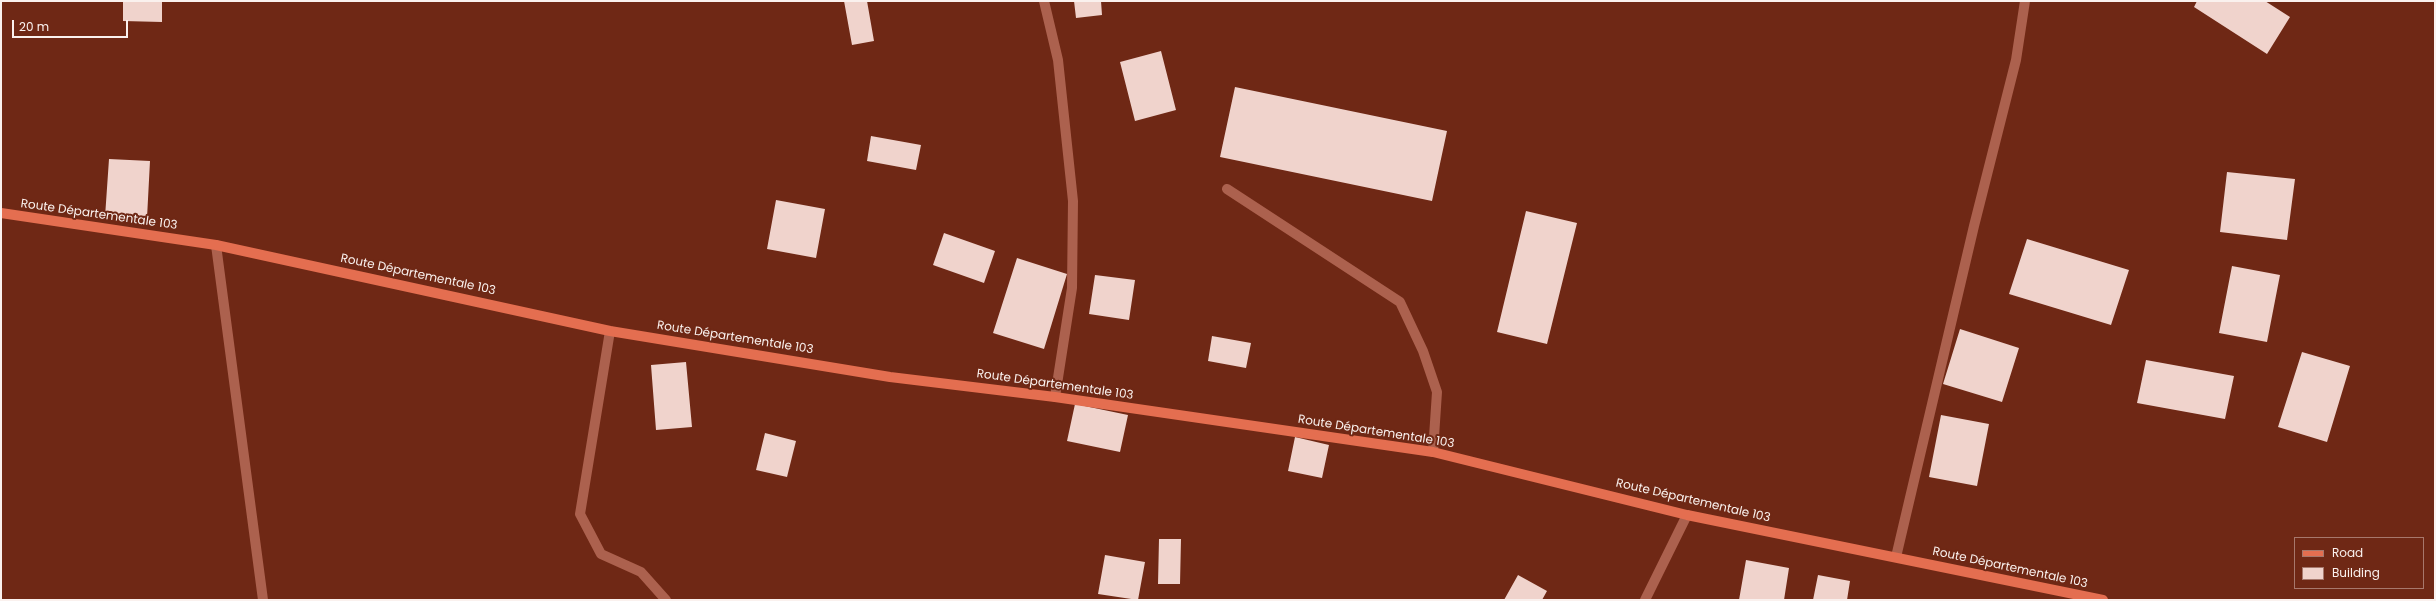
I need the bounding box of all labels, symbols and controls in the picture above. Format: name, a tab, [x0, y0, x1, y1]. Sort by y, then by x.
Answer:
scale bar	[14, 12, 130, 38]
text: 20 m	[19, 18, 49, 35]
street label: Route Départementale 103	[20, 197, 178, 233]
street label: Route Départementale 103	[339, 252, 497, 298]
street label: Route Départementale 103	[656, 319, 814, 357]
street label: Route Départementale 103	[976, 367, 1134, 403]
street label: Route Départementale 103	[1297, 413, 1455, 451]
street label: Route Départementale 103	[1614, 476, 1772, 526]
legend	[2294, 537, 2424, 589]
text: Road	[2332, 544, 2363, 561]
street label: Route Départementale 103	[1931, 545, 2089, 591]
text: Building	[2332, 564, 2380, 581]

